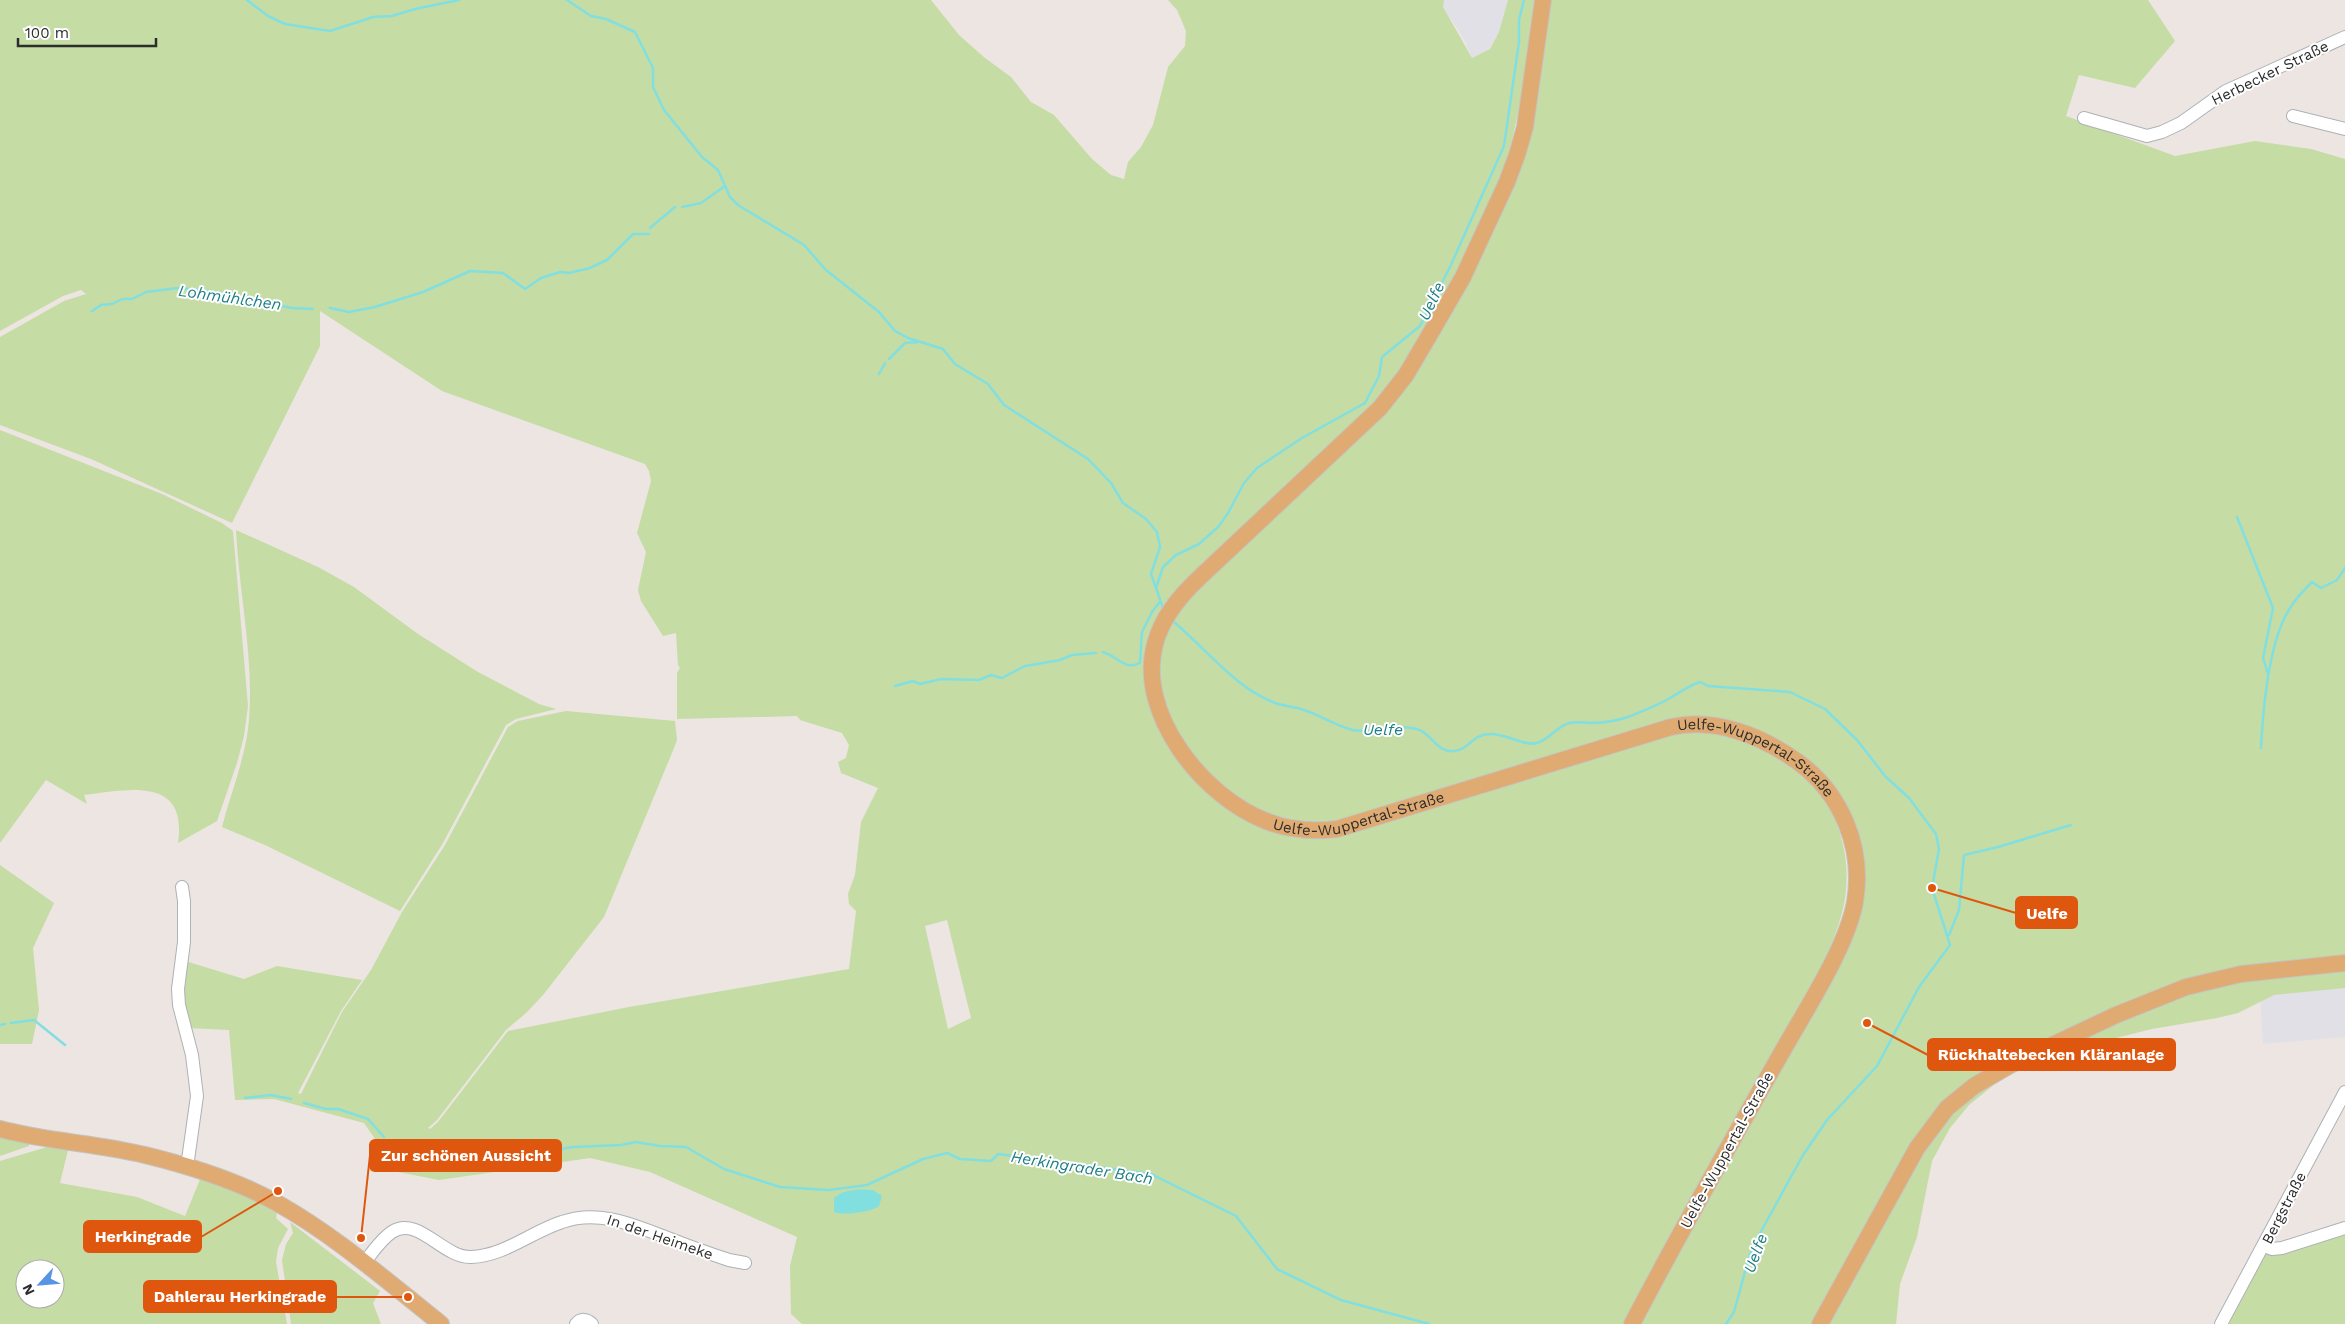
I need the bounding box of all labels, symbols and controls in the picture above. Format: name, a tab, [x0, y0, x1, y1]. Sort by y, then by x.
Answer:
scale bar	[18, 15, 155, 47]
text: 100 m	[25, 24, 69, 42]
street label: Herbecker Straße	[2208, 37, 2332, 109]
water label: Uelfe	[1414, 279, 1449, 323]
water label: Lohmühlchen	[177, 281, 283, 314]
street label: Uelfe-Wuppertal-Straße	[1676, 715, 1838, 801]
water label: Uelfe	[1363, 720, 1403, 739]
street label: Uelfe-Wuppertal-Straße	[1271, 788, 1446, 839]
callout: Uelfe	[2016, 897, 2077, 928]
text: Uelfe	[2026, 904, 2068, 923]
callout: Rückhaltebecken Kläranlage	[1928, 1039, 2175, 1070]
text: Rückhaltebecken Kläranlage	[1938, 1045, 2164, 1064]
street label: Uelfe-Wuppertal-Straße	[1676, 1069, 1778, 1231]
callout: Zur schönen Aussicht	[370, 1140, 561, 1171]
text: Zur schönen Aussicht	[381, 1146, 551, 1165]
water label: Herkingrader Bach	[1010, 1147, 1154, 1188]
street label: Bergstraße	[2258, 1169, 2310, 1247]
street label: In der Heimeke	[605, 1210, 715, 1264]
callout: Herkingrade	[84, 1221, 201, 1252]
text: Herkingrade	[95, 1227, 191, 1246]
water label: Uelfe	[1740, 1231, 1771, 1275]
north arrow	[15, 1259, 65, 1309]
callout: Dahlerau Herkingrade	[144, 1281, 336, 1312]
text: N	[19, 1282, 38, 1298]
text: Dahlerau Herkingrade	[154, 1287, 326, 1306]

